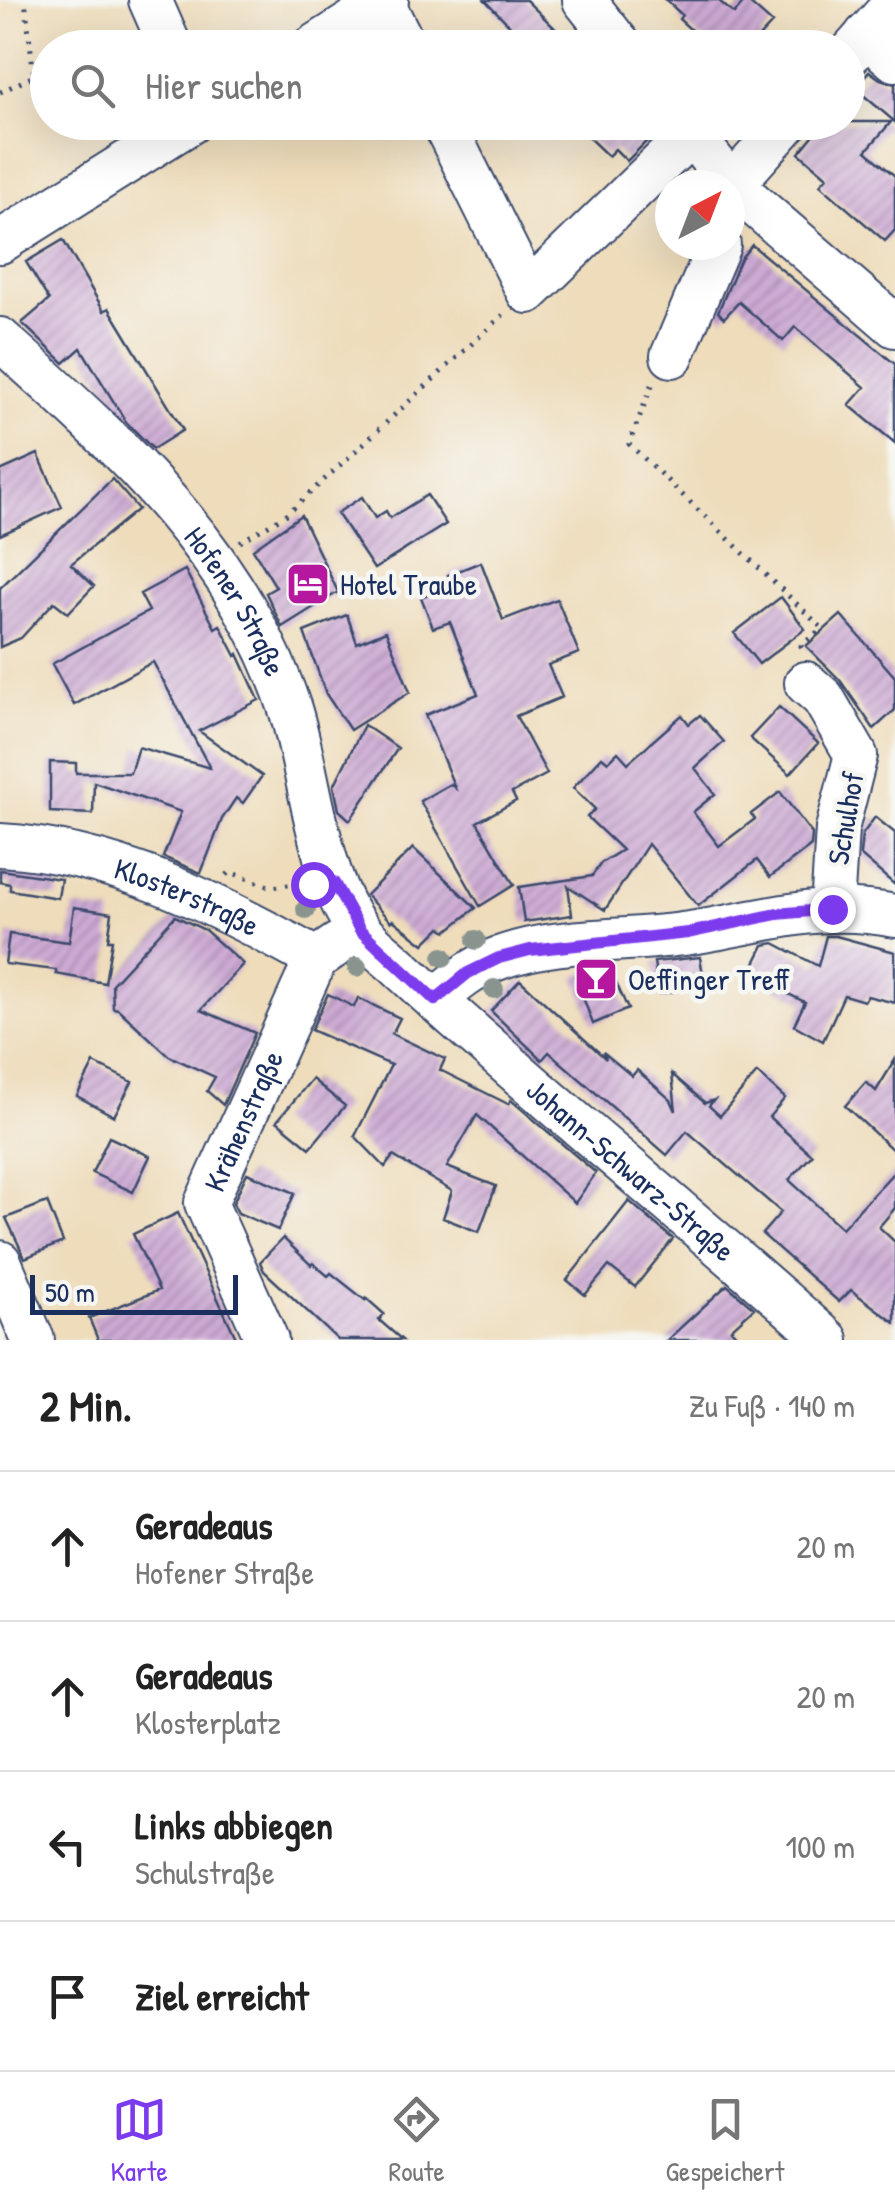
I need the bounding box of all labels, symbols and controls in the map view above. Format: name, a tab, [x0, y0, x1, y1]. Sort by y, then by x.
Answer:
search box	[30, 30, 865, 140]
icon: search	[65, 58, 120, 113]
text: Hier suchen	[145, 59, 303, 111]
north arrow	[655, 170, 745, 260]
street label: Hofener Straße	[176, 518, 296, 682]
hotel icon: Hotel Traube	[285, 561, 331, 607]
place label: Hotel Traube	[340, 564, 477, 604]
street label: Schulhof	[817, 768, 873, 867]
street label: Klosterstraße	[109, 848, 266, 945]
route start	[291, 862, 337, 908]
route end	[810, 887, 856, 933]
bar icon: Oeffinger Treff	[573, 956, 619, 1002]
place label: Oeffinger Treff	[628, 959, 790, 999]
street label: Krähenstraße	[194, 1044, 292, 1198]
street label: Johann-Schwarz-Straße	[518, 1070, 744, 1270]
scale bar	[30, 1270, 238, 1314]
text: 50 m	[45, 1273, 95, 1311]
text: 2 Min.	[40, 1377, 132, 1434]
text: Zu Fuß · 140 m	[689, 1384, 855, 1427]
text: Geradeaus	[135, 1499, 273, 1551]
icon: ahead	[40, 1519, 95, 1574]
text: 20 m	[797, 1525, 855, 1568]
text: Hofener Straße	[135, 1551, 314, 1594]
text: Geradeaus	[135, 1649, 273, 1701]
icon: ahead	[40, 1669, 95, 1724]
text: 20 m	[797, 1675, 855, 1718]
text: Klosterplatz	[135, 1701, 281, 1744]
text: Links abbiegen	[135, 1799, 333, 1851]
icon: left	[40, 1819, 95, 1874]
text: 100 m	[786, 1825, 855, 1868]
text: Schulstraße	[135, 1851, 275, 1894]
icon: arrive	[40, 1969, 95, 2024]
text: Ziel erreicht	[135, 1970, 309, 2022]
tab: Karte	[110, 2092, 168, 2190]
tab: Route	[389, 2092, 445, 2190]
tab: Gespeichert	[666, 2092, 785, 2190]

